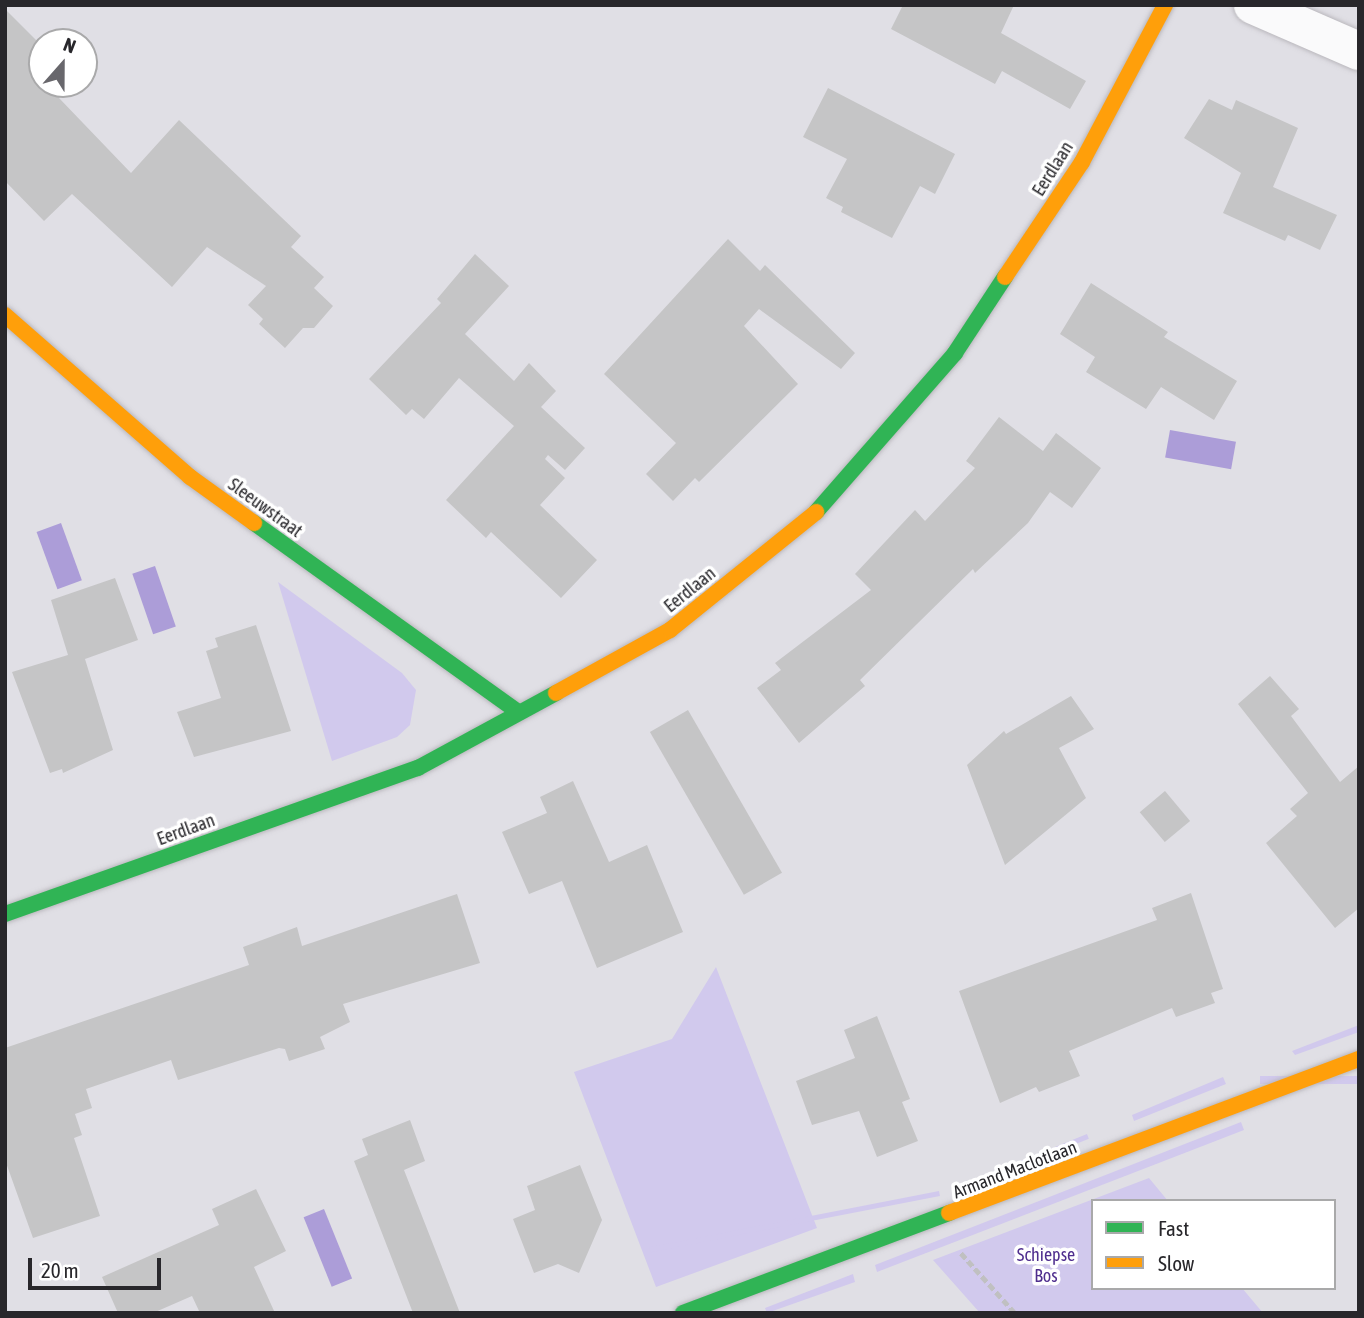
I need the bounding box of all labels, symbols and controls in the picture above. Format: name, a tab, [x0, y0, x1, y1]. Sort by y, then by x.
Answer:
north arrow	[28, 28, 98, 98]
text: N	[61, 33, 79, 58]
street label: Eerdlaan	[1028, 138, 1078, 200]
street label: Sleeuwstraat	[224, 474, 306, 542]
street label: Eerdlaan	[660, 563, 720, 617]
street label: Eerdlaan	[154, 810, 218, 850]
street label: Armand Maclotlaan	[950, 1136, 1080, 1204]
legend	[1091, 1199, 1336, 1290]
text: Fast	[1158, 1216, 1189, 1240]
scale bar	[32, 1244, 164, 1288]
park label: Schiepse Bos	[1017, 1245, 1075, 1288]
text: Slow	[1158, 1251, 1194, 1275]
text: 20 m	[41, 1258, 79, 1282]

